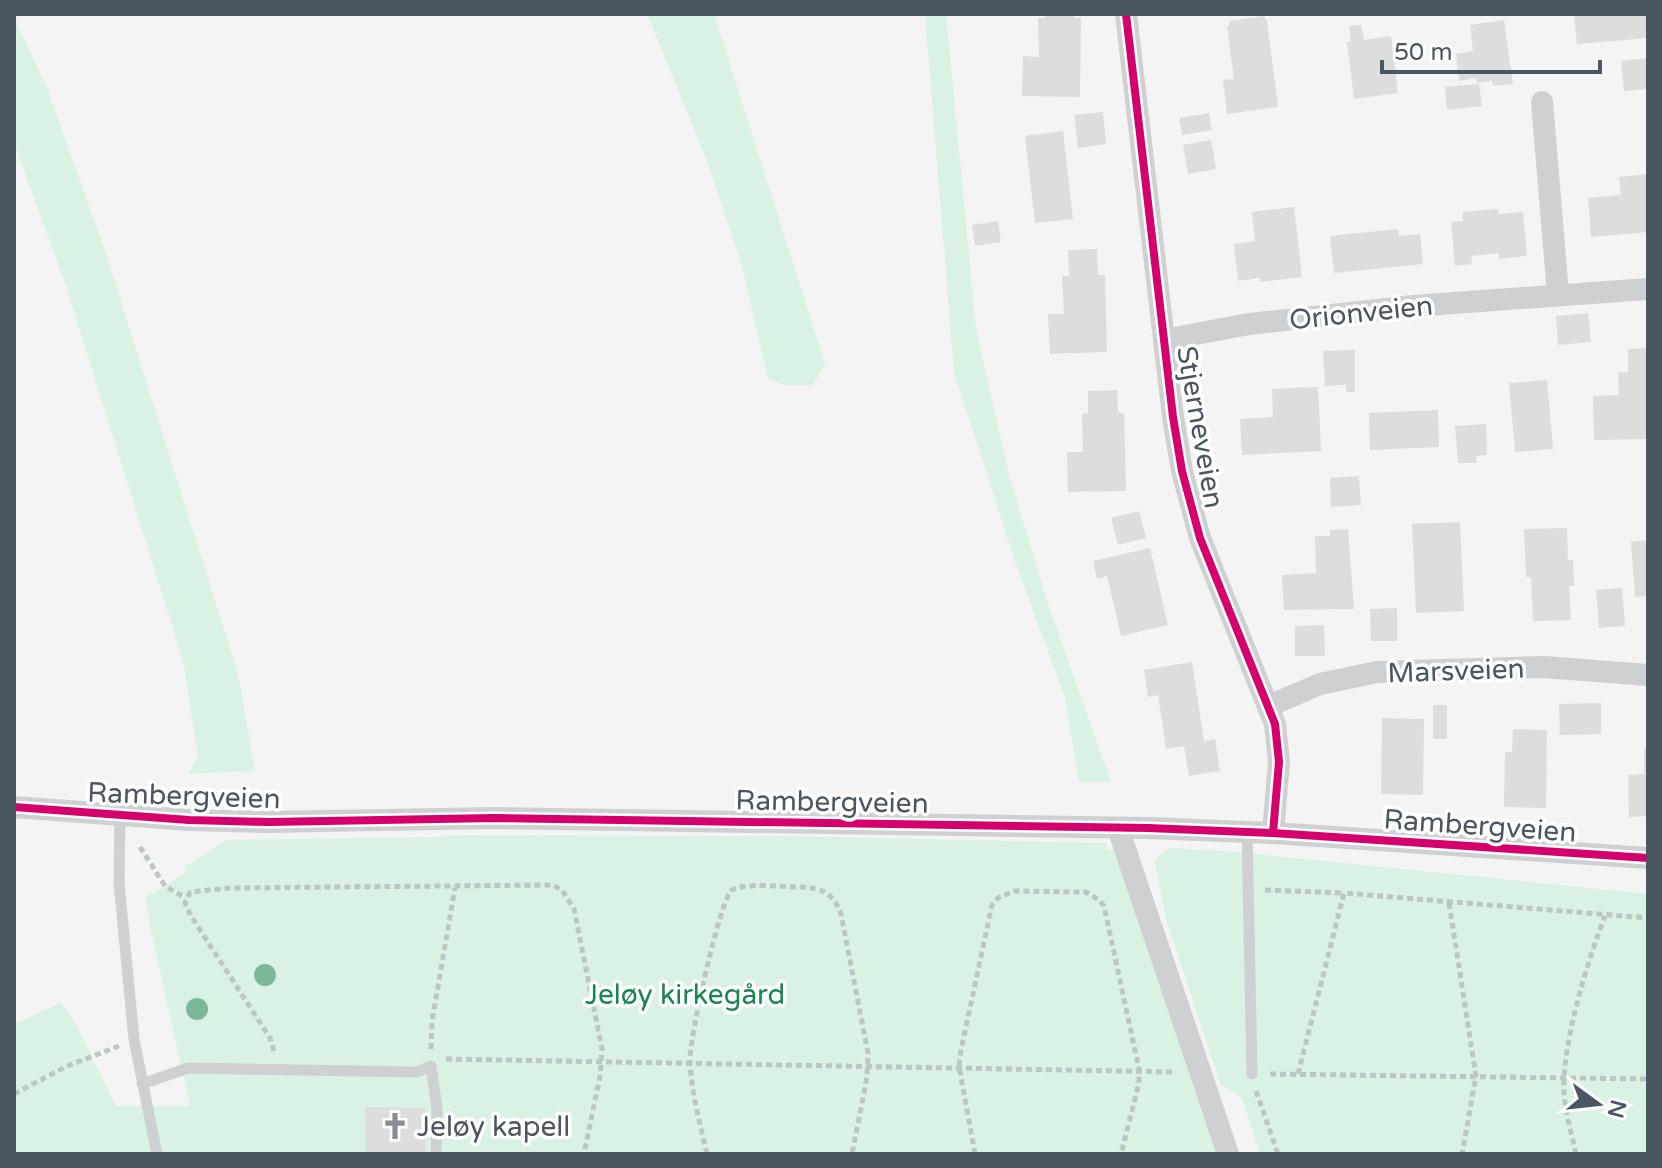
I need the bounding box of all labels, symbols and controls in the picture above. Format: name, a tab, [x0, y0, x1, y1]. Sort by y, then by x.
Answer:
scale bar	[1382, 24, 1600, 74]
text: 50 m	[1394, 38, 1452, 67]
street label: Orionveien	[1288, 289, 1435, 337]
street label: Stjerneveien	[1169, 343, 1231, 511]
street label: Marsveien	[1387, 652, 1525, 690]
street label: Rambergveien	[87, 776, 281, 816]
street label: Rambergveien	[735, 783, 929, 821]
street label: Rambergveien	[1382, 802, 1577, 850]
park label: Jeløy kirkegård	[585, 978, 785, 1012]
north arrow	[1558, 1064, 1638, 1144]
text: N	[1602, 1097, 1631, 1121]
place label: Jeløy kapell	[417, 1110, 570, 1144]
church icon: Jeløy kapell	[380, 1111, 410, 1141]

